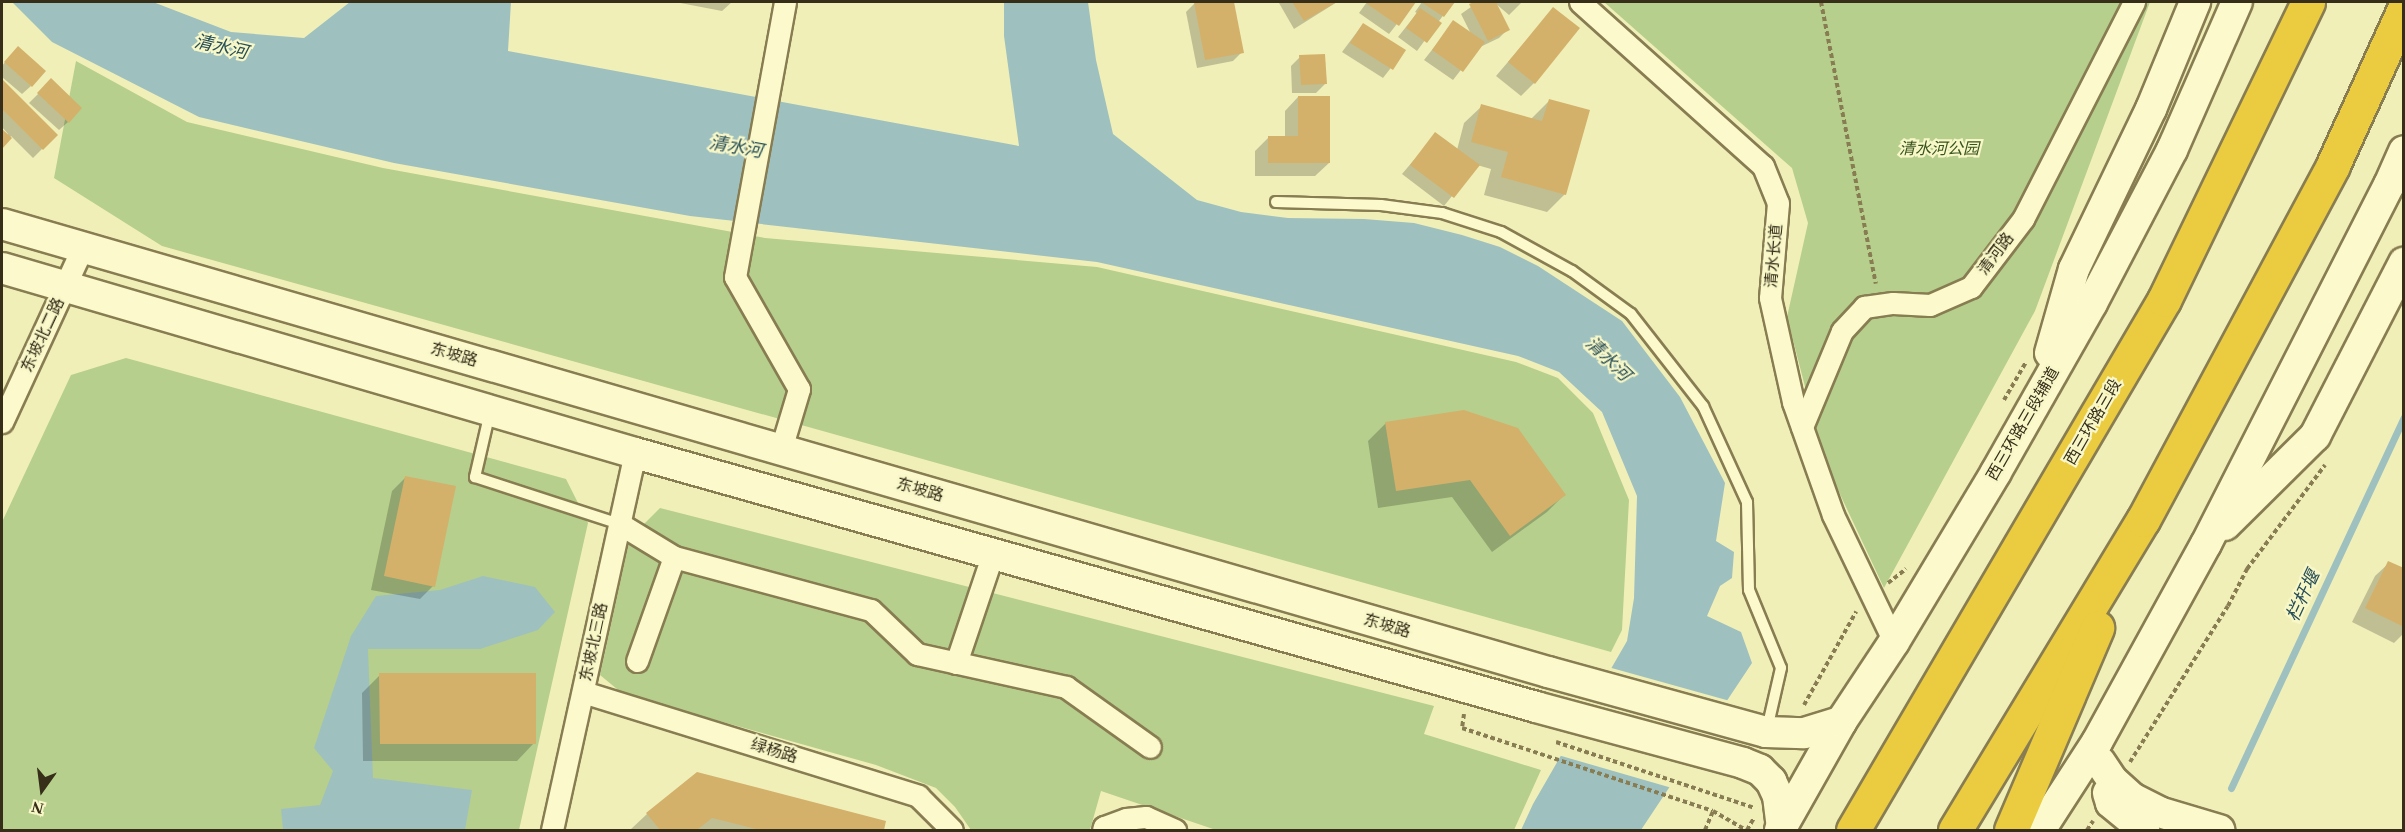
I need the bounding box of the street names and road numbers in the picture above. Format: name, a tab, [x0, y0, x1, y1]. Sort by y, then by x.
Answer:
street label: 清水长道	[1762, 223, 1786, 289]
street label: 清河路	[1974, 229, 2018, 279]
street label: 东坡北二路	[17, 295, 69, 375]
street label: 东坡路	[428, 339, 480, 371]
street label: 西三环路三段辅道	[1983, 364, 2063, 484]
street label: 西三环路三段	[2061, 376, 2125, 468]
street label: 东坡路	[894, 474, 946, 506]
street label: 东坡北三路	[576, 601, 612, 683]
street label: 东坡路	[1361, 610, 1413, 642]
street label: 绿杨路	[748, 735, 800, 767]

